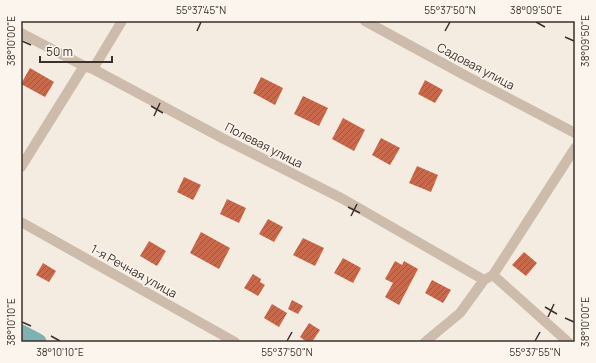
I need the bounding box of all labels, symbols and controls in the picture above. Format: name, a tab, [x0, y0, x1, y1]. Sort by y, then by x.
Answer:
text: 55°37'45"N	[176, 3, 226, 17]
text: 55°37'50"N	[424, 3, 476, 17]
text: 38°09'50"E	[510, 3, 562, 17]
text: 38°09'50"E	[578, 15, 592, 67]
text: 38°10'00"E	[4, 16, 18, 66]
scale bar	[40, 38, 112, 64]
street label: Садовая улица	[434, 38, 518, 94]
text: 50 m	[46, 43, 73, 60]
street label: Полевая улица	[222, 118, 306, 172]
street label: 1-я Речная улица	[88, 240, 180, 302]
text: 38°10'00"E	[578, 297, 592, 347]
text: 38°10'10"E	[4, 298, 18, 346]
text: 38°10'10"E	[36, 345, 84, 359]
text: 55°37'50"N	[261, 345, 313, 359]
text: 55°37'55"N	[509, 345, 561, 359]

